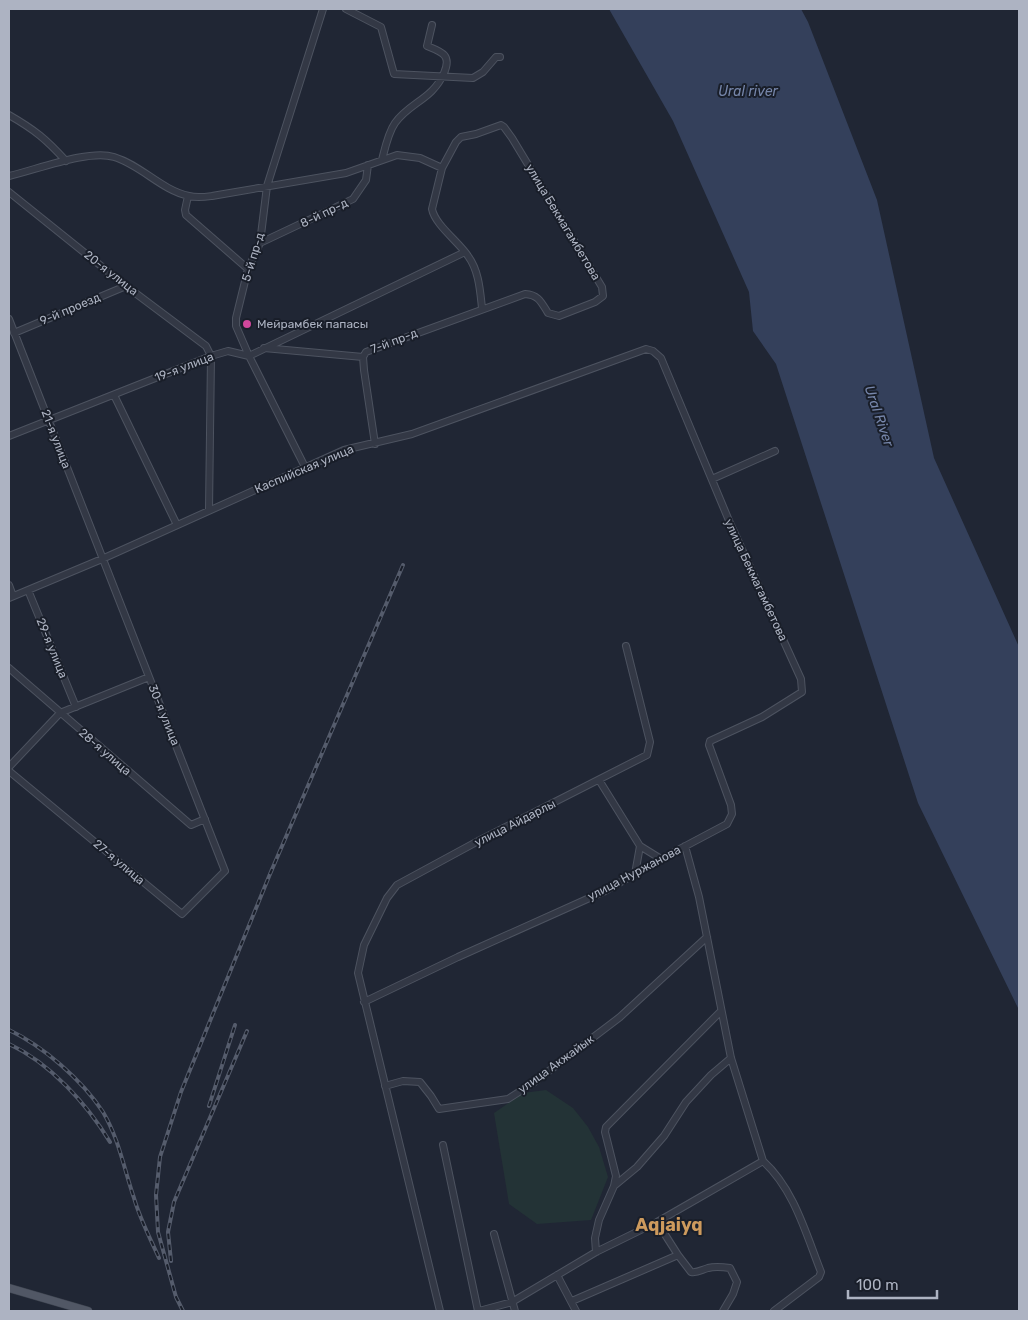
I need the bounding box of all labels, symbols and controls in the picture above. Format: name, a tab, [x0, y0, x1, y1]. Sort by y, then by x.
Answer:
water label: Ural river	[718, 83, 778, 100]
street label: улица Бекмагамбетова	[523, 161, 603, 283]
street label: 8-й пр-д	[298, 196, 350, 230]
street label: 5-й пр-д	[239, 231, 267, 283]
street label: 20-я улица	[81, 248, 141, 298]
street label: 9-й проезд	[38, 290, 102, 328]
place label: Мейрамбек папасы	[257, 317, 368, 331]
marker: Мейрамбек папасы	[241, 318, 253, 330]
street label: 7-й пр-д	[369, 326, 419, 356]
street label: 19-я улица	[153, 349, 215, 385]
water label: Ural River	[861, 383, 898, 449]
street label: 21-я улица	[38, 408, 74, 470]
street label: Каспийская улица	[252, 442, 356, 496]
street label: улица Бекмагамбетова	[722, 517, 790, 643]
street label: 29-я улица	[34, 616, 70, 680]
street label: 30-я улица	[145, 682, 183, 748]
street label: 28-я улица	[76, 726, 134, 778]
street label: улица Айдарлы	[472, 797, 558, 849]
street label: 27-я улица	[91, 837, 147, 887]
street label: улица Нуржанова	[585, 843, 683, 903]
street label: улица Акжайык	[515, 1031, 597, 1096]
district label: Aqjaiyq	[635, 1214, 703, 1236]
scale bar	[848, 1268, 937, 1300]
text: 100 m	[856, 1276, 898, 1294]

